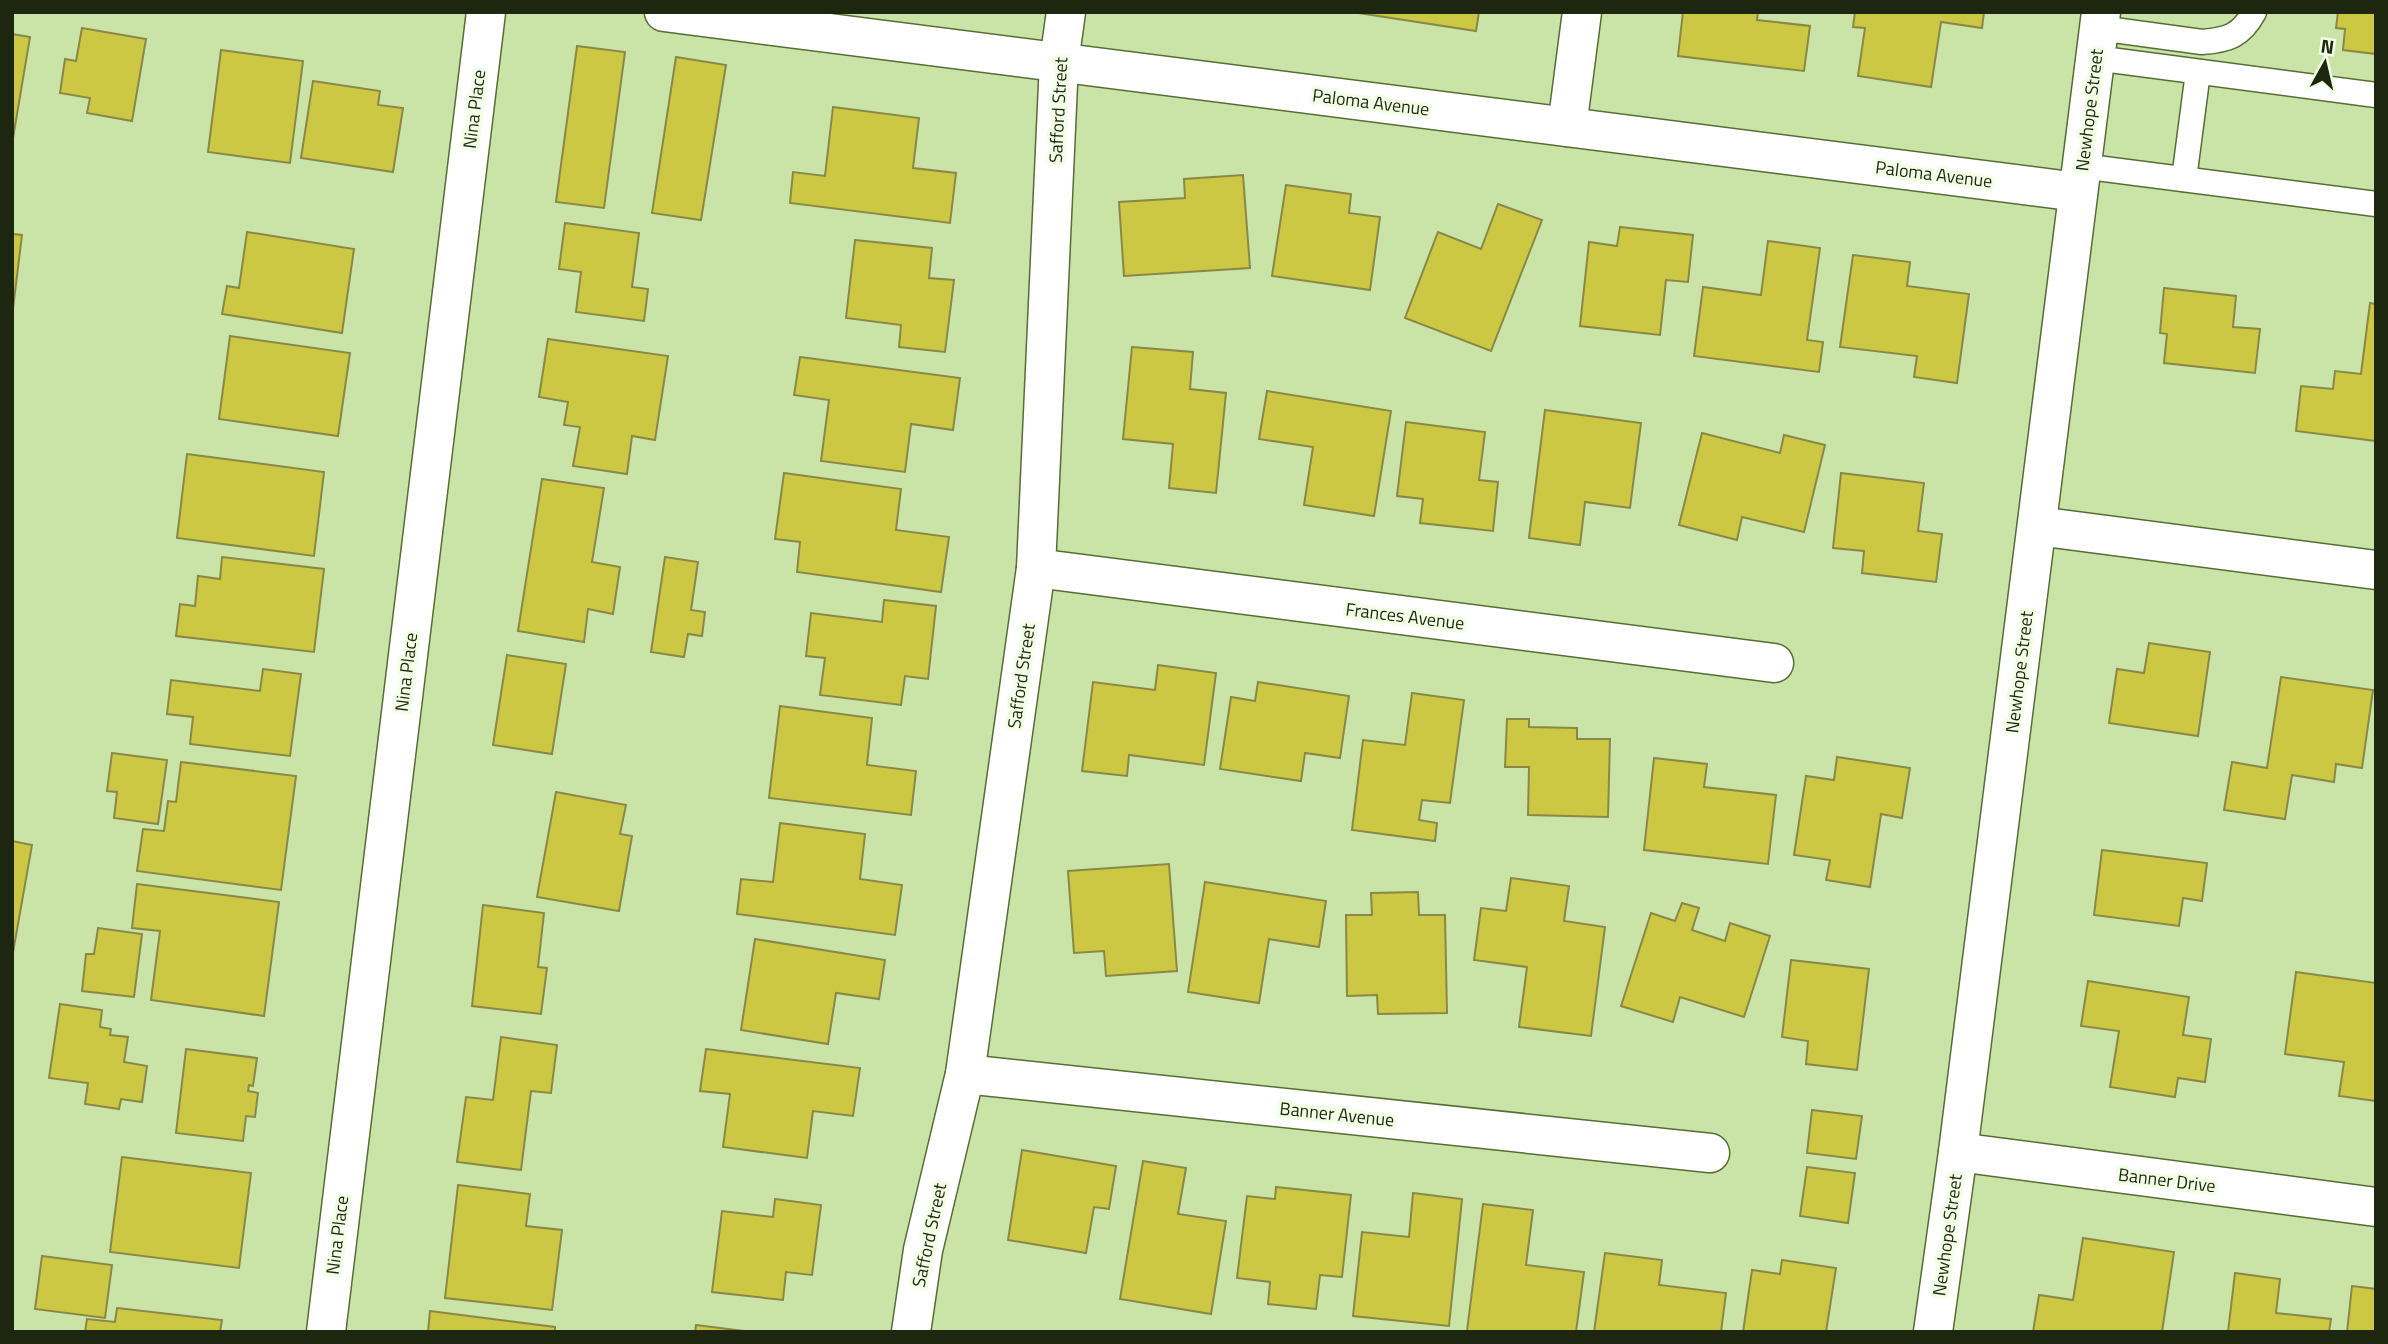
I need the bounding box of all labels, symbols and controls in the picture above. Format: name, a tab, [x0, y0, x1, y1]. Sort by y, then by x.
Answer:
north arrow	[2290, 28, 2360, 98]
text: N	[2319, 30, 2336, 61]
street label: Newhope Street	[2068, 47, 2110, 173]
street label: Safford Street	[1042, 56, 1074, 164]
street label: Nina Place	[456, 68, 492, 150]
street label: Paloma Avenue	[1311, 81, 1431, 123]
street label: Paloma Avenue	[1874, 153, 1994, 195]
street label: Frances Avenue	[1344, 595, 1466, 637]
street label: Newhope Street	[1998, 609, 2040, 735]
street label: Safford Street	[1000, 621, 1042, 730]
street label: Nina Place	[388, 631, 424, 713]
street label: Banner Avenue	[1278, 1095, 1396, 1133]
street label: Banner Drive	[2117, 1161, 2217, 1199]
street label: Newhope Street	[1925, 1172, 1969, 1298]
street label: Safford Street	[905, 1180, 953, 1290]
street label: Nina Place	[319, 1194, 355, 1276]

